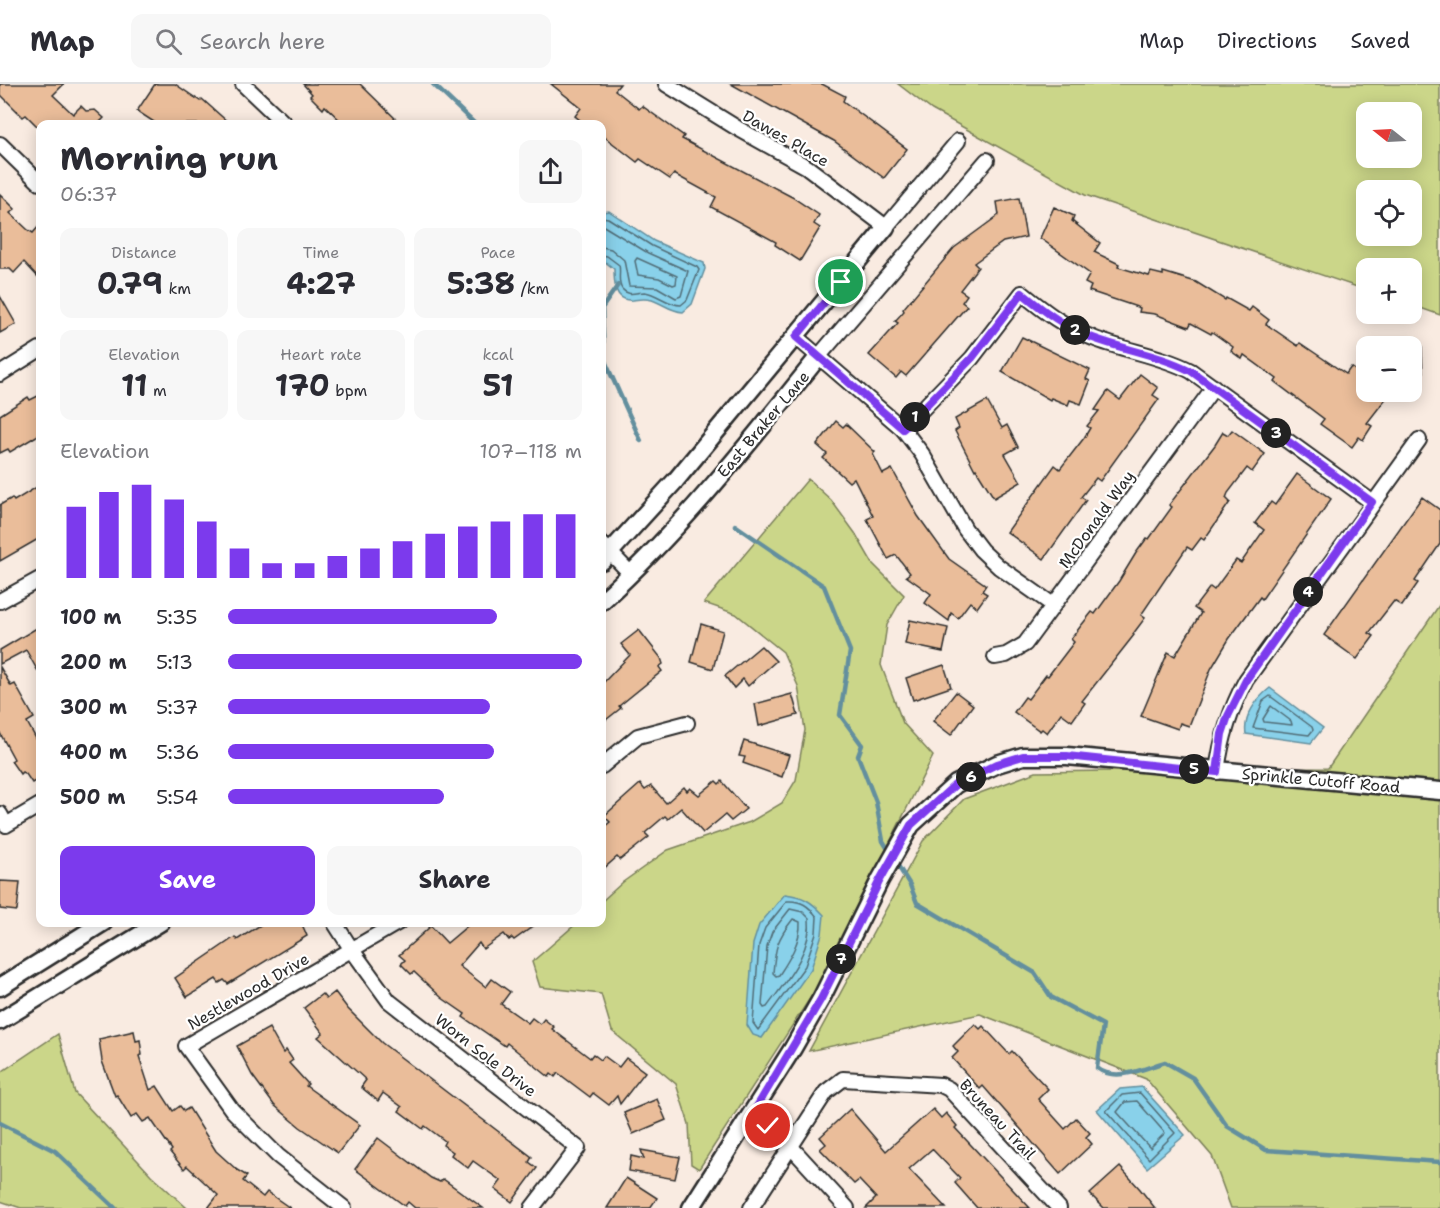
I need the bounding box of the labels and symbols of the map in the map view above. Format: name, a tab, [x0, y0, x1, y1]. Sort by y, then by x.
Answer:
north arrow	[1356, 102, 1422, 168]
street label: Dawes Place	[739, 105, 833, 172]
pin	[815, 256, 866, 307]
pin: 2	[1060, 315, 1090, 345]
street label: East Braker Lane	[713, 367, 814, 482]
pin: 1	[900, 402, 930, 432]
pin: 3	[1261, 418, 1291, 448]
street label: McDonald Way	[1054, 466, 1139, 573]
pin: 4	[1293, 577, 1323, 607]
pin: 5	[1179, 754, 1209, 784]
pin: 6	[956, 762, 986, 792]
street label: Sprinkle Cutoff Road	[1241, 763, 1401, 798]
pin: 7	[826, 944, 856, 974]
street label: Nestlewood Drive	[184, 948, 313, 1035]
street label: Worn Sole Drive	[431, 1009, 541, 1102]
street label: Bruneau Trail	[955, 1075, 1040, 1164]
pin	[742, 1100, 793, 1151]

